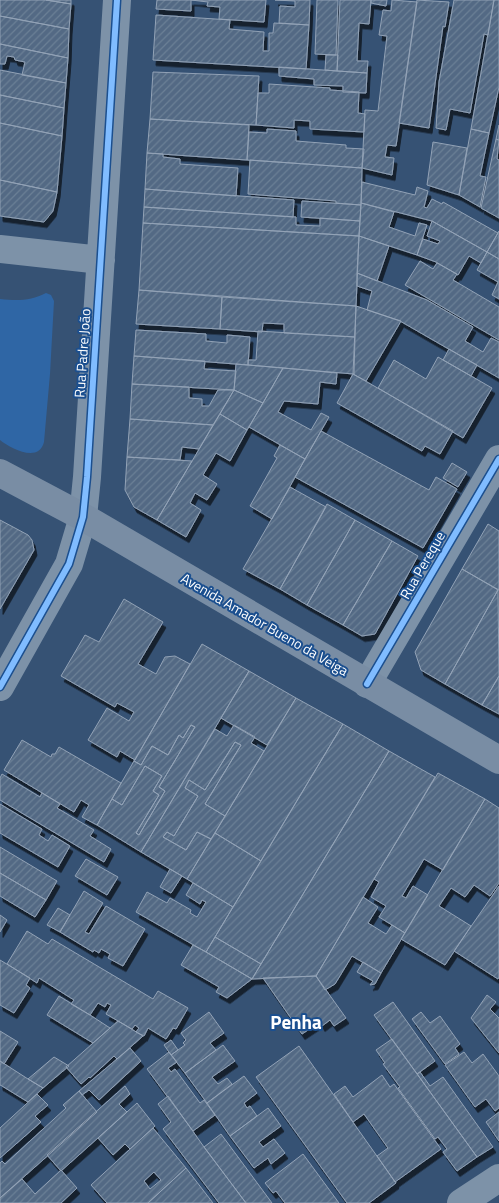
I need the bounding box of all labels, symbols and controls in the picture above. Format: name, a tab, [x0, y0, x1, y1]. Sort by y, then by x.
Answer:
street label: Rua Padre João	[68, 308, 96, 398]
street label: Rua Pereque	[394, 527, 450, 603]
street label: Avenida Amador Bueno da Veiga	[177, 567, 353, 681]
district label: Penha	[270, 1007, 322, 1036]

